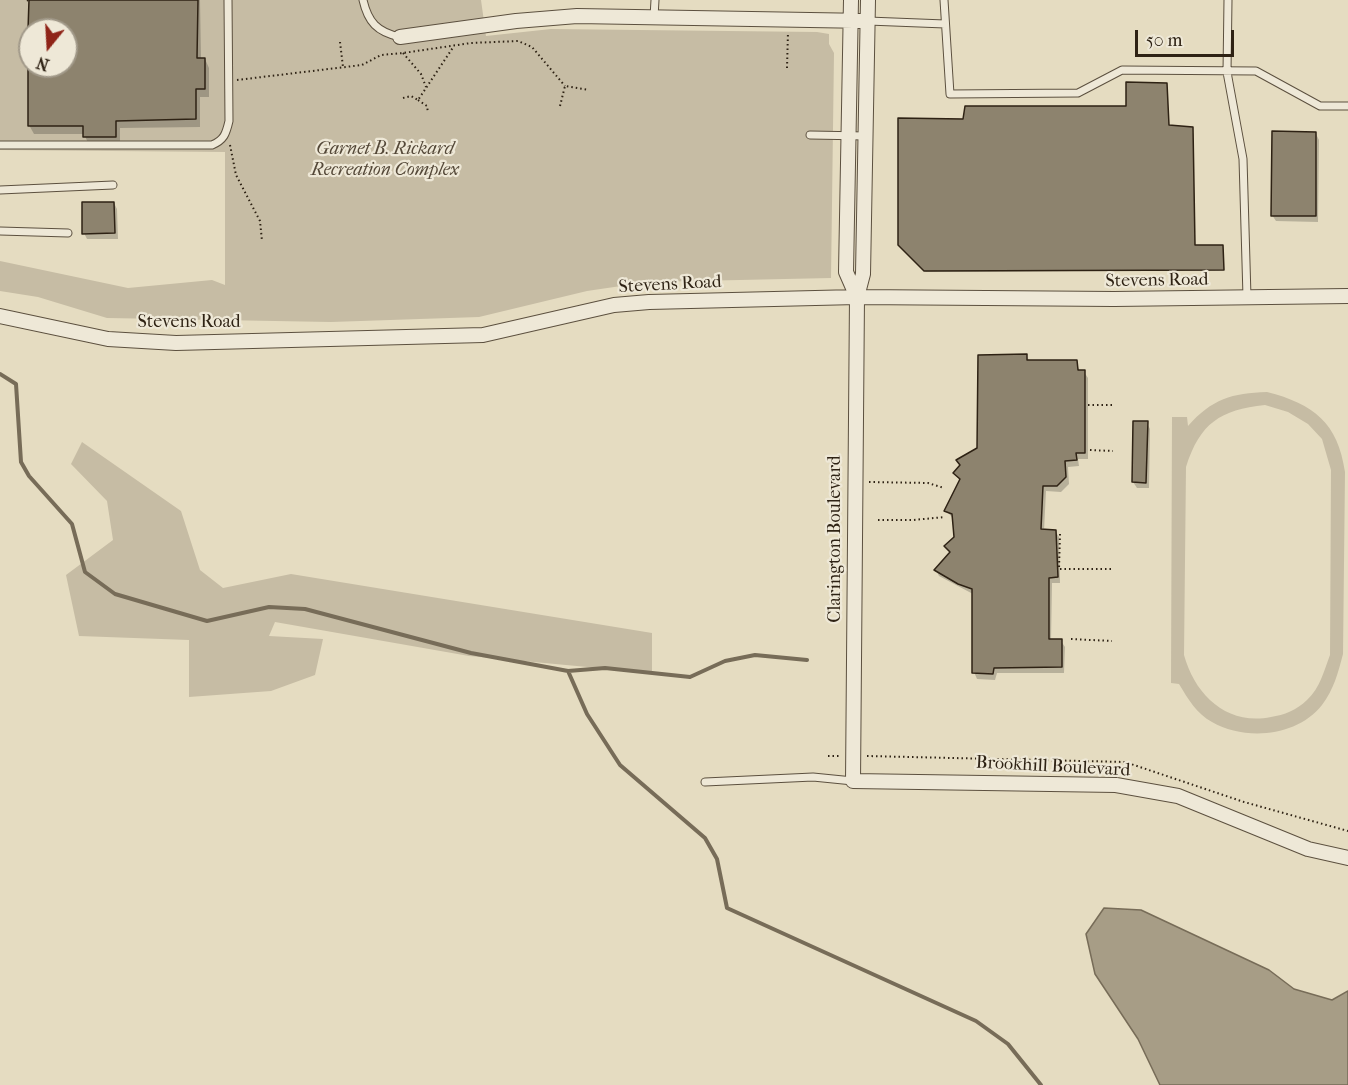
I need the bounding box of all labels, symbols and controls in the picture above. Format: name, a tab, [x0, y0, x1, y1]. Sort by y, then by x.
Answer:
north arrow	[18, 18, 78, 78]
scale bar	[1138, 18, 1237, 56]
text: 50 m	[1146, 30, 1182, 51]
text: N	[34, 53, 52, 75]
park label: Garnet B. Rickard Recreation Complex	[311, 139, 459, 182]
street label: Stevens Road	[1105, 269, 1209, 293]
street label: Stevens Road	[618, 272, 722, 298]
street label: Stevens Road	[137, 312, 241, 334]
street label: Clarington Boulevard	[825, 455, 847, 623]
street label: Brookhill Boulevard	[975, 752, 1131, 782]

